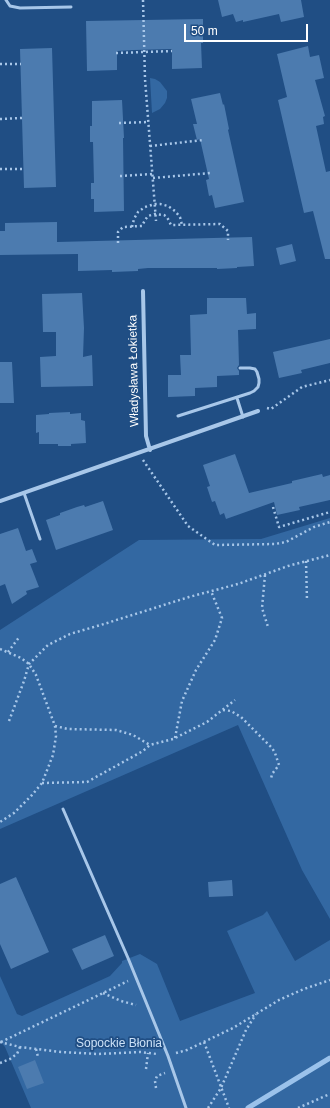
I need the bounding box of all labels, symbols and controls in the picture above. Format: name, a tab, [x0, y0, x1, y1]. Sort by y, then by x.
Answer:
scale bar	[186, 16, 310, 42]
text: 50 m	[191, 24, 218, 38]
street label: Władysława Łokietka	[126, 315, 142, 427]
park label: Sopockie Błonia	[76, 1037, 162, 1051]

